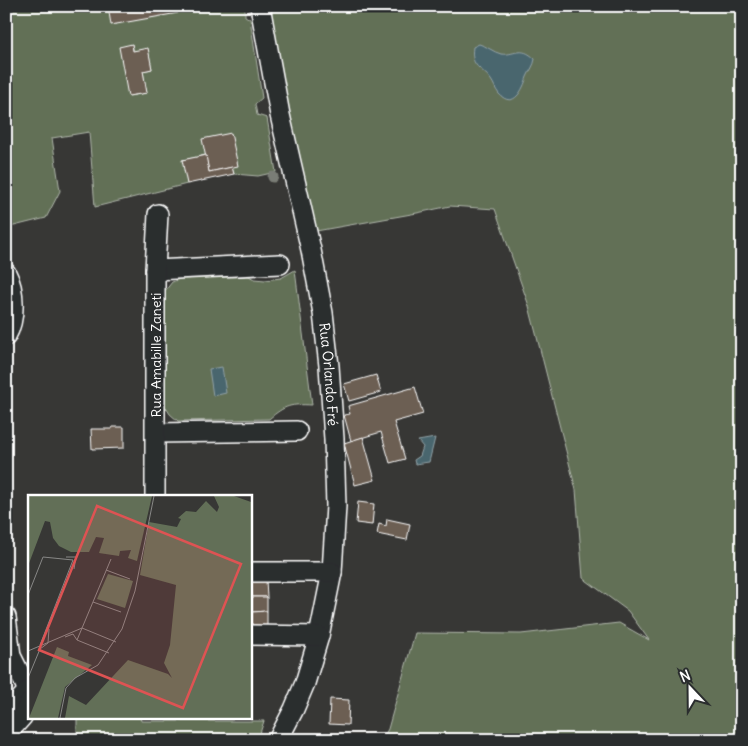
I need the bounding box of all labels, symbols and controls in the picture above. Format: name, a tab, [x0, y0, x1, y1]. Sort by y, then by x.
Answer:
street label: Rua Amabille Zaneti	[147, 293, 165, 417]
street label: Rua Orlando Fré	[315, 322, 342, 427]
inset map	[28, 495, 251, 718]
north arrow	[666, 664, 716, 714]
text: N	[677, 666, 693, 686]

